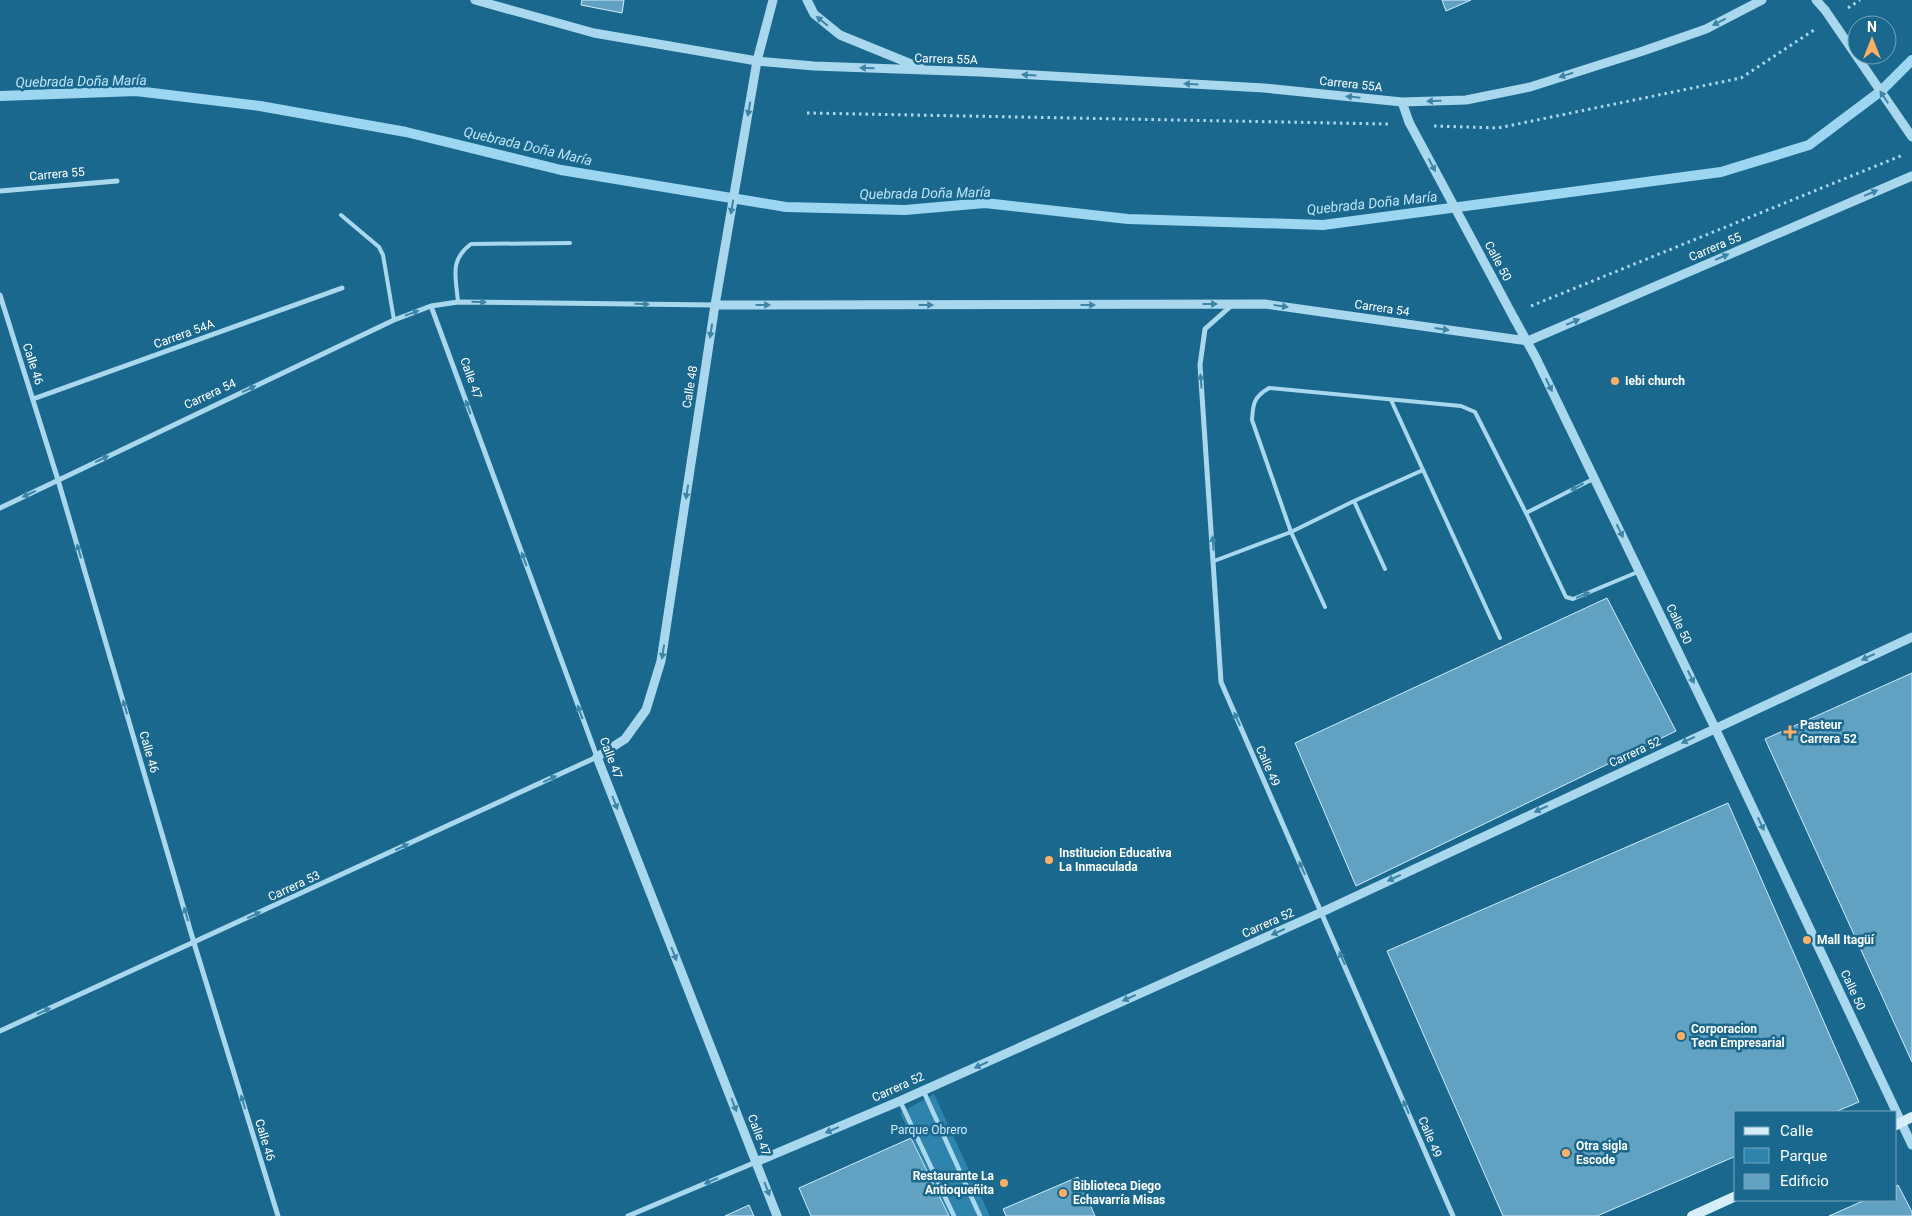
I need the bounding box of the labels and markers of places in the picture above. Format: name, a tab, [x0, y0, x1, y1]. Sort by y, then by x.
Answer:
place label: Iebi church	[1625, 374, 1685, 388]
marker: Iebi church	[1609, 375, 1621, 387]
place label: Pasteur Carrera 52	[1800, 718, 1857, 746]
marker: Pasteur Carrera 52	[1784, 726, 1796, 738]
place label: Institucion Educativa La Inmaculada	[1059, 846, 1172, 874]
marker: Institucion Educativa La Inmaculada	[1043, 854, 1055, 866]
place label: Mall Itagüí	[1817, 933, 1875, 947]
marker: Mall Itagüí	[1801, 934, 1813, 946]
place label: Corporacion Tecn Empresarial	[1691, 1022, 1785, 1050]
marker: Corporacion Tecn Empresarial	[1675, 1030, 1687, 1042]
place label: Otra sigla Escode	[1576, 1139, 1628, 1167]
marker: Otra sigla Escode	[1560, 1147, 1572, 1159]
place label: Restaurante La Antioqueñita	[913, 1169, 995, 1197]
marker: Restaurante La Antioqueñita	[998, 1177, 1010, 1189]
place label: Biblioteca Diego Echavarría Misas	[1073, 1179, 1165, 1207]
marker: Biblioteca Diego Echavarría Misas	[1057, 1187, 1069, 1199]

